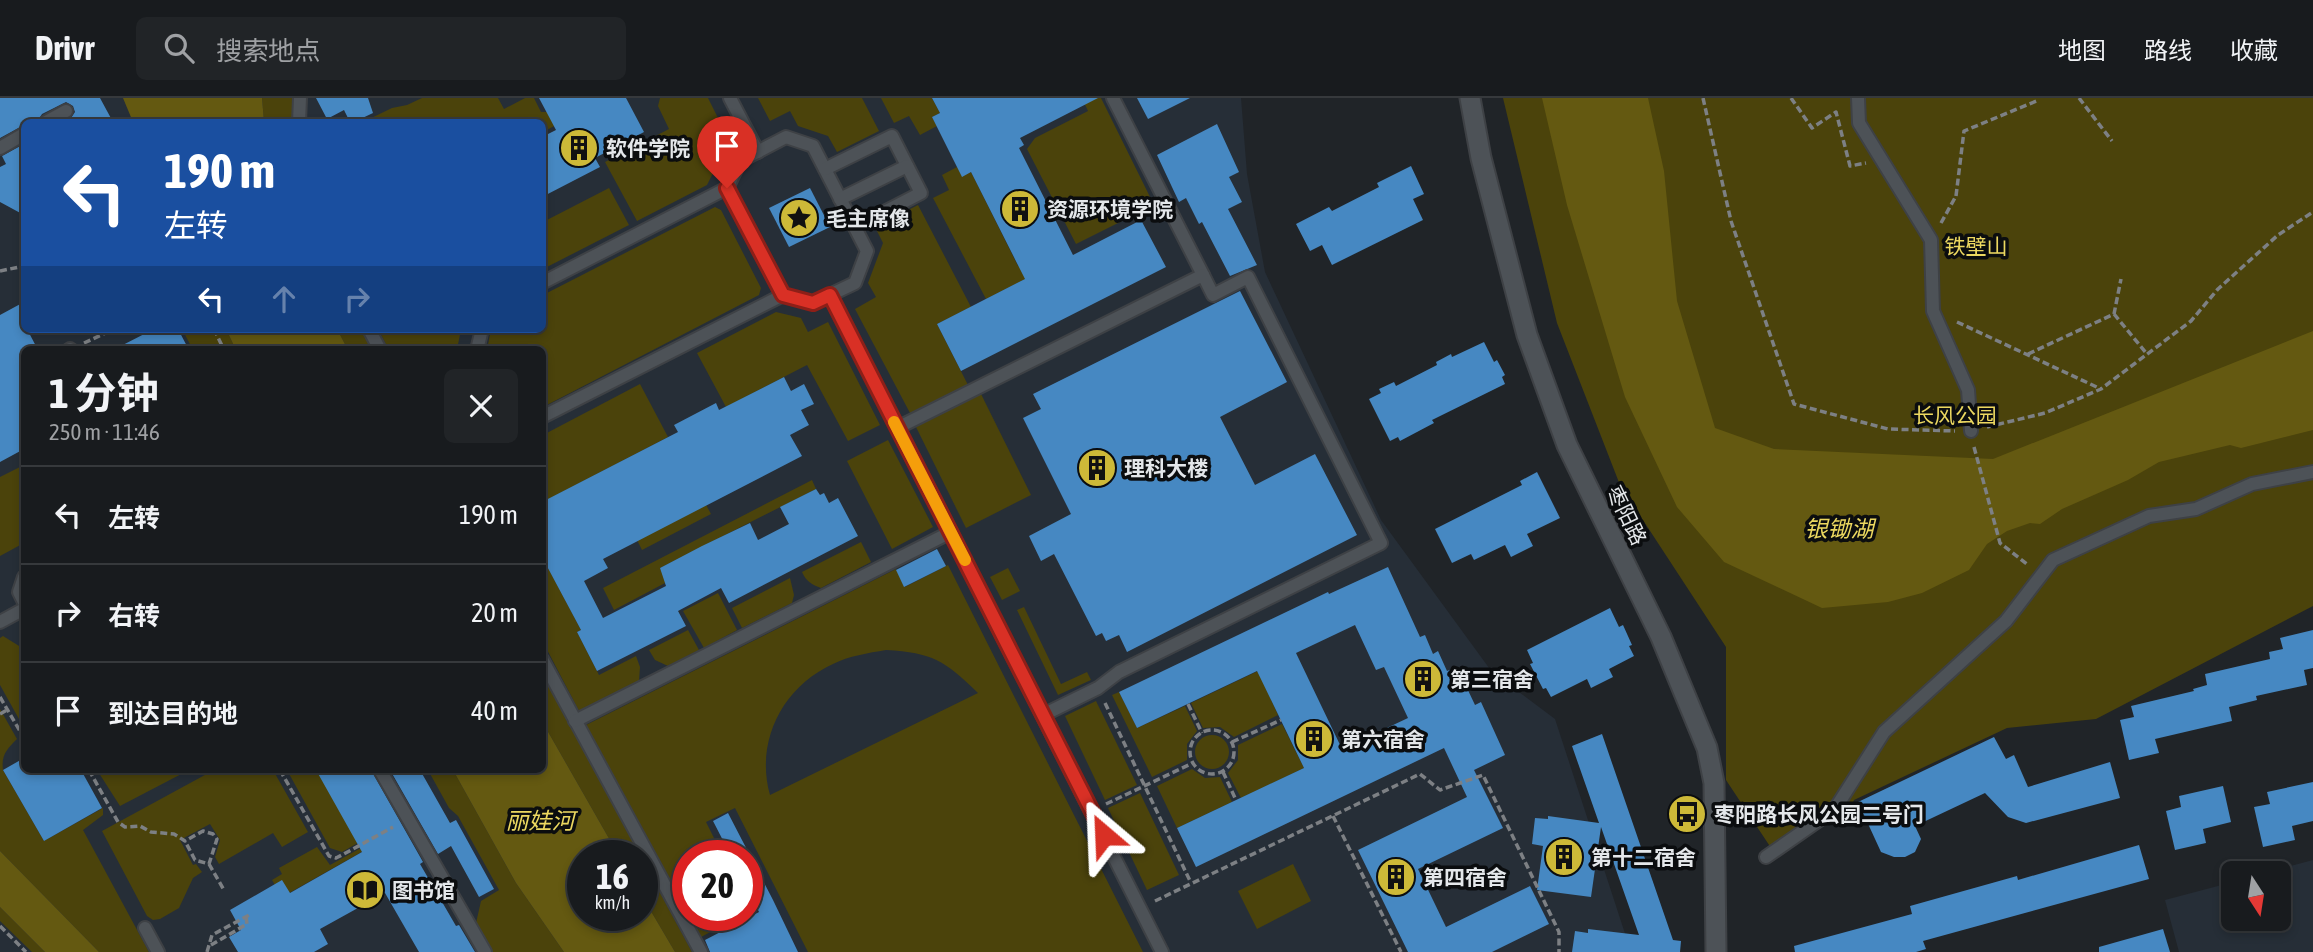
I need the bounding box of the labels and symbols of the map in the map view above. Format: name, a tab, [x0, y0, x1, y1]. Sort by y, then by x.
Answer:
pin	[697, 116, 757, 188]
building icon: 软件学院	[558, 127, 600, 169]
place label: 软件学院	[606, 136, 690, 160]
building icon: 资源环境学院	[999, 188, 1041, 230]
place icon: 毛主席像	[778, 197, 820, 239]
place label: 资源环境学院	[1047, 197, 1173, 221]
place label: 毛主席像	[826, 206, 910, 230]
park label: 铁壁山	[1945, 234, 2008, 258]
park label: 长风公园	[1913, 403, 1997, 427]
building icon: 理科大楼	[1076, 447, 1118, 489]
place label: 理科大楼	[1124, 456, 1208, 480]
street label: 枣阳路	[1602, 481, 1652, 549]
water label: 银锄湖	[1805, 516, 1877, 542]
building icon: 第三宿舍	[1402, 658, 1444, 700]
place label: 第三宿舍	[1450, 667, 1534, 691]
building icon: 第六宿舍	[1293, 718, 1335, 760]
place label: 第六宿舍	[1341, 727, 1425, 751]
bus stop icon: 枣阳路长风公园二号门	[1666, 793, 1708, 835]
position arrow	[1067, 798, 1141, 872]
place label: 枣阳路长风公园二号门	[1714, 802, 1924, 826]
water label: 丽娃河	[506, 808, 579, 834]
building icon: 第十二宿舍	[1543, 836, 1585, 878]
speed limit sign: 20	[672, 840, 763, 931]
place label: 第十二宿舍	[1591, 845, 1696, 869]
building icon: 第四宿舍	[1375, 856, 1417, 898]
north arrow	[2221, 861, 2291, 931]
place label: 第四宿舍	[1423, 865, 1507, 889]
library icon: 图书馆	[344, 869, 386, 911]
place label: 图书馆	[392, 878, 455, 902]

